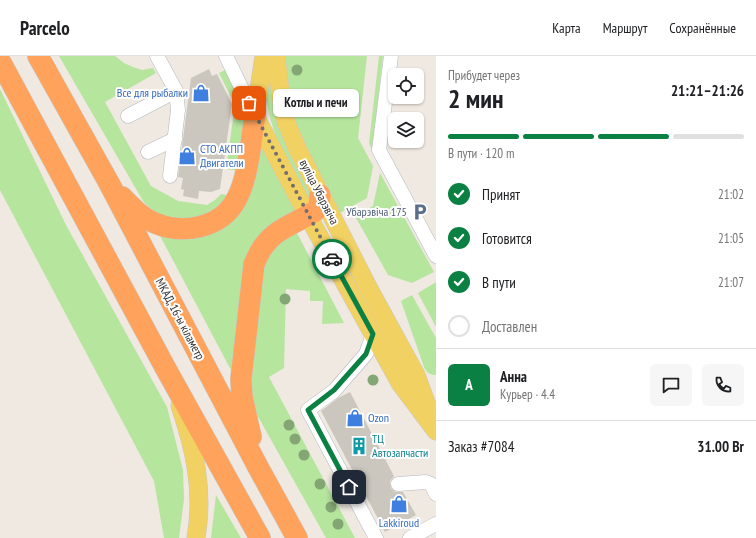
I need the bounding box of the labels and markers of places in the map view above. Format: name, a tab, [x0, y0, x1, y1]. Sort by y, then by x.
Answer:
shop icon: Все для рыбалки	[191, 83, 211, 103]
place label: Все для рыбалки	[117, 85, 188, 100]
pin	[232, 86, 266, 120]
callout: Котлы и печи	[273, 89, 359, 117]
place label: СТО АКПП Двигатели	[200, 141, 244, 170]
shop icon: СТО АКПП Двигатели	[177, 146, 197, 166]
parking icon: Убарэвіча 175	[410, 202, 430, 222]
place label: Убарэвіча 175	[346, 204, 407, 219]
shop icon: Ozon	[345, 408, 365, 428]
place label: Ozon	[368, 410, 389, 425]
place label: ТЦ Автозапчасти	[372, 431, 428, 460]
building icon: ТЦ Автозапчасти	[349, 436, 369, 456]
pin	[332, 470, 366, 504]
shop icon: Lakkiroud	[389, 494, 409, 514]
place label: Lakkiroud	[379, 515, 419, 530]

